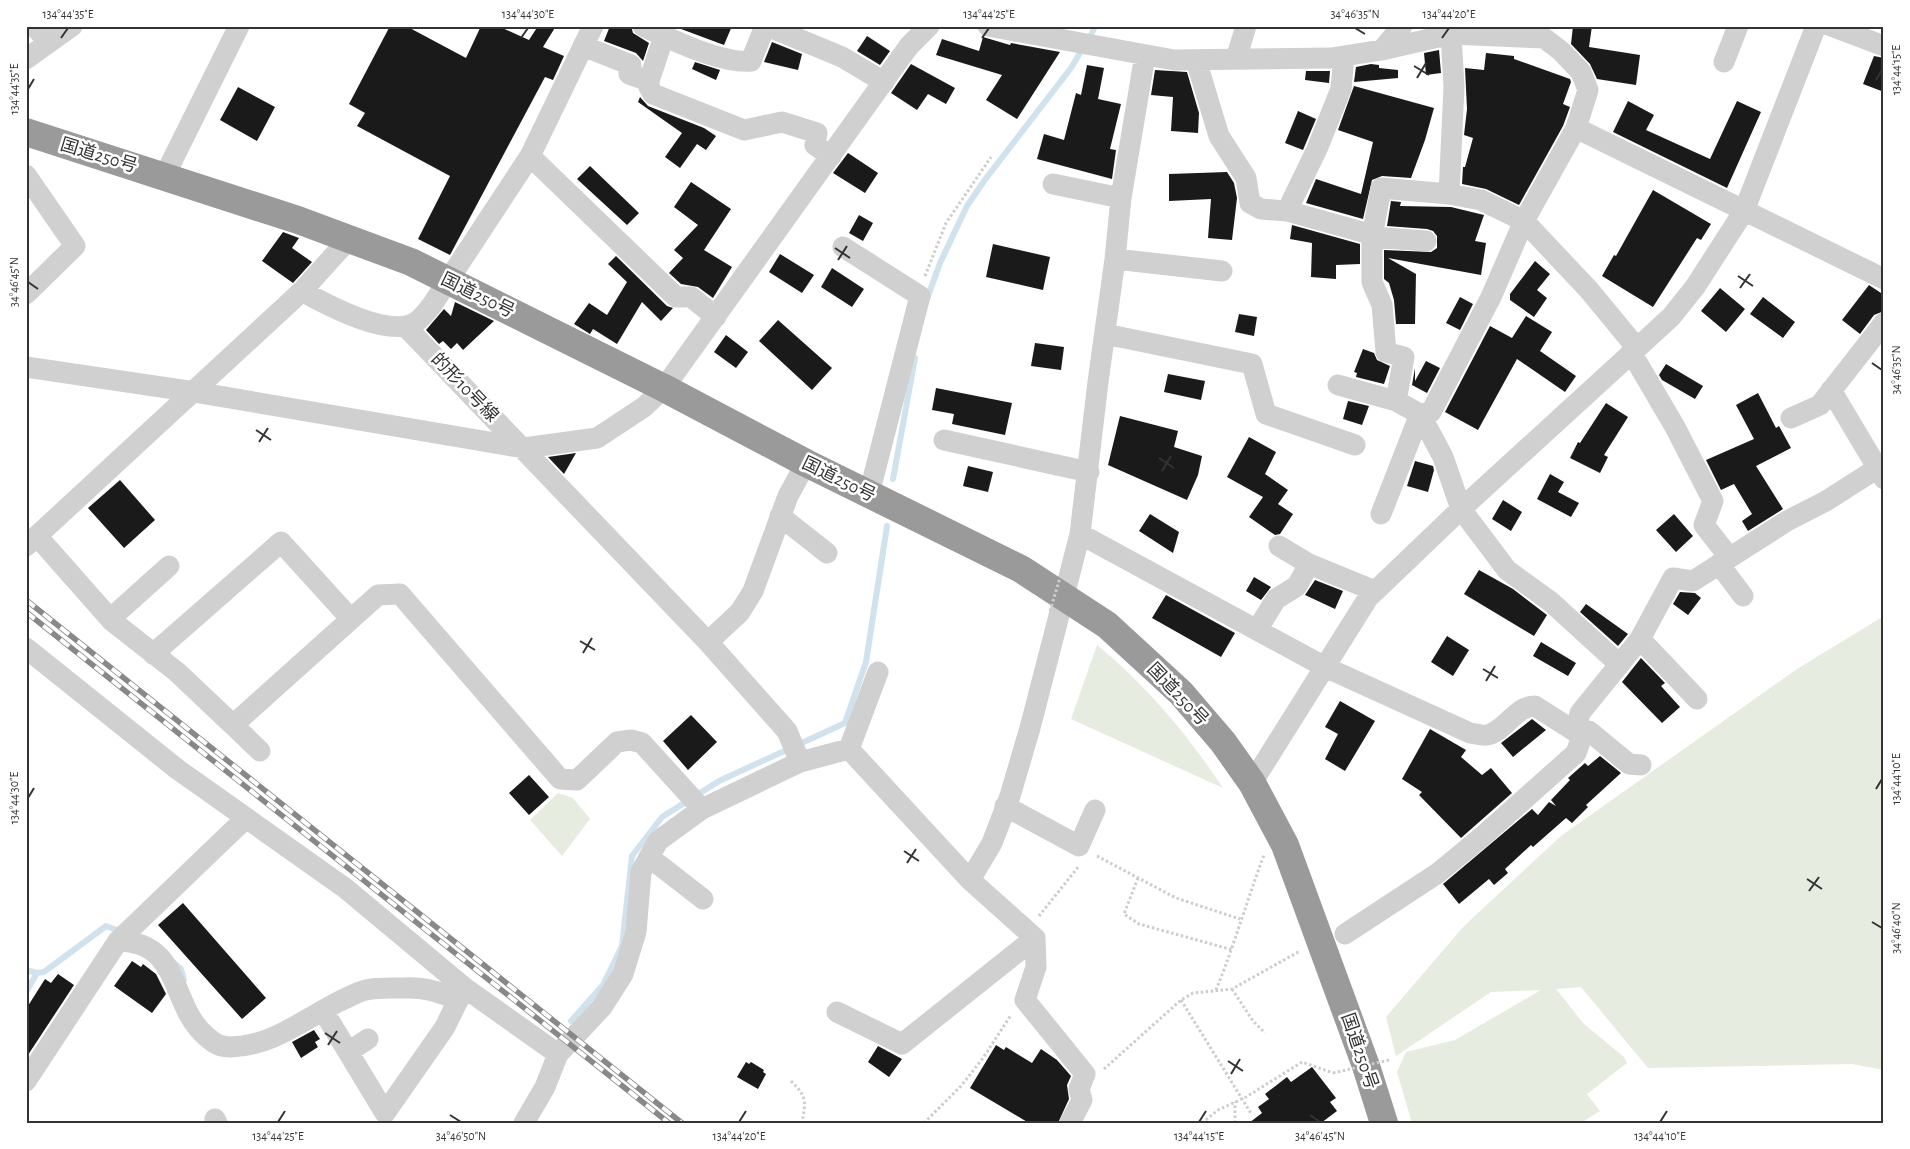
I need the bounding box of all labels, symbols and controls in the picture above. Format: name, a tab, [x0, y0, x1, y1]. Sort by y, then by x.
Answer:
text: 134°44'35"E	[42, 8, 94, 20]
text: 134°44'30"E	[502, 8, 554, 20]
text: 134°44'25"E	[963, 8, 1015, 20]
text: 34°46'35"N	[1330, 8, 1380, 20]
text: 134°44'20"E	[1423, 8, 1476, 20]
text: 134°44'15"E	[1890, 45, 1902, 95]
text: 134°44'35"E	[8, 63, 20, 115]
street label: 国道250号	[58, 134, 140, 176]
text: 34°46'45"N	[8, 257, 20, 307]
street label: 国道250号	[438, 269, 518, 321]
text: 34°46'35"N	[1890, 345, 1902, 395]
street label: 的形10号線	[427, 349, 503, 425]
street label: 国道250号	[799, 453, 879, 505]
street label: 国道250号	[1143, 659, 1213, 729]
text: 134°44'10"E	[1890, 753, 1902, 805]
text: 134°44'30"E	[8, 772, 20, 824]
text: 34°46'40"N	[1890, 902, 1902, 954]
street label: 国道250号	[1338, 1010, 1382, 1092]
text: 134°44'25"E	[252, 1130, 304, 1142]
text: 34°46'50"N	[436, 1130, 486, 1142]
text: 134°44'20"E	[713, 1130, 766, 1142]
text: 134°44'15"E	[1174, 1130, 1224, 1142]
text: 34°46'45"N	[1295, 1130, 1345, 1142]
text: 134°44'10"E	[1634, 1130, 1686, 1142]

